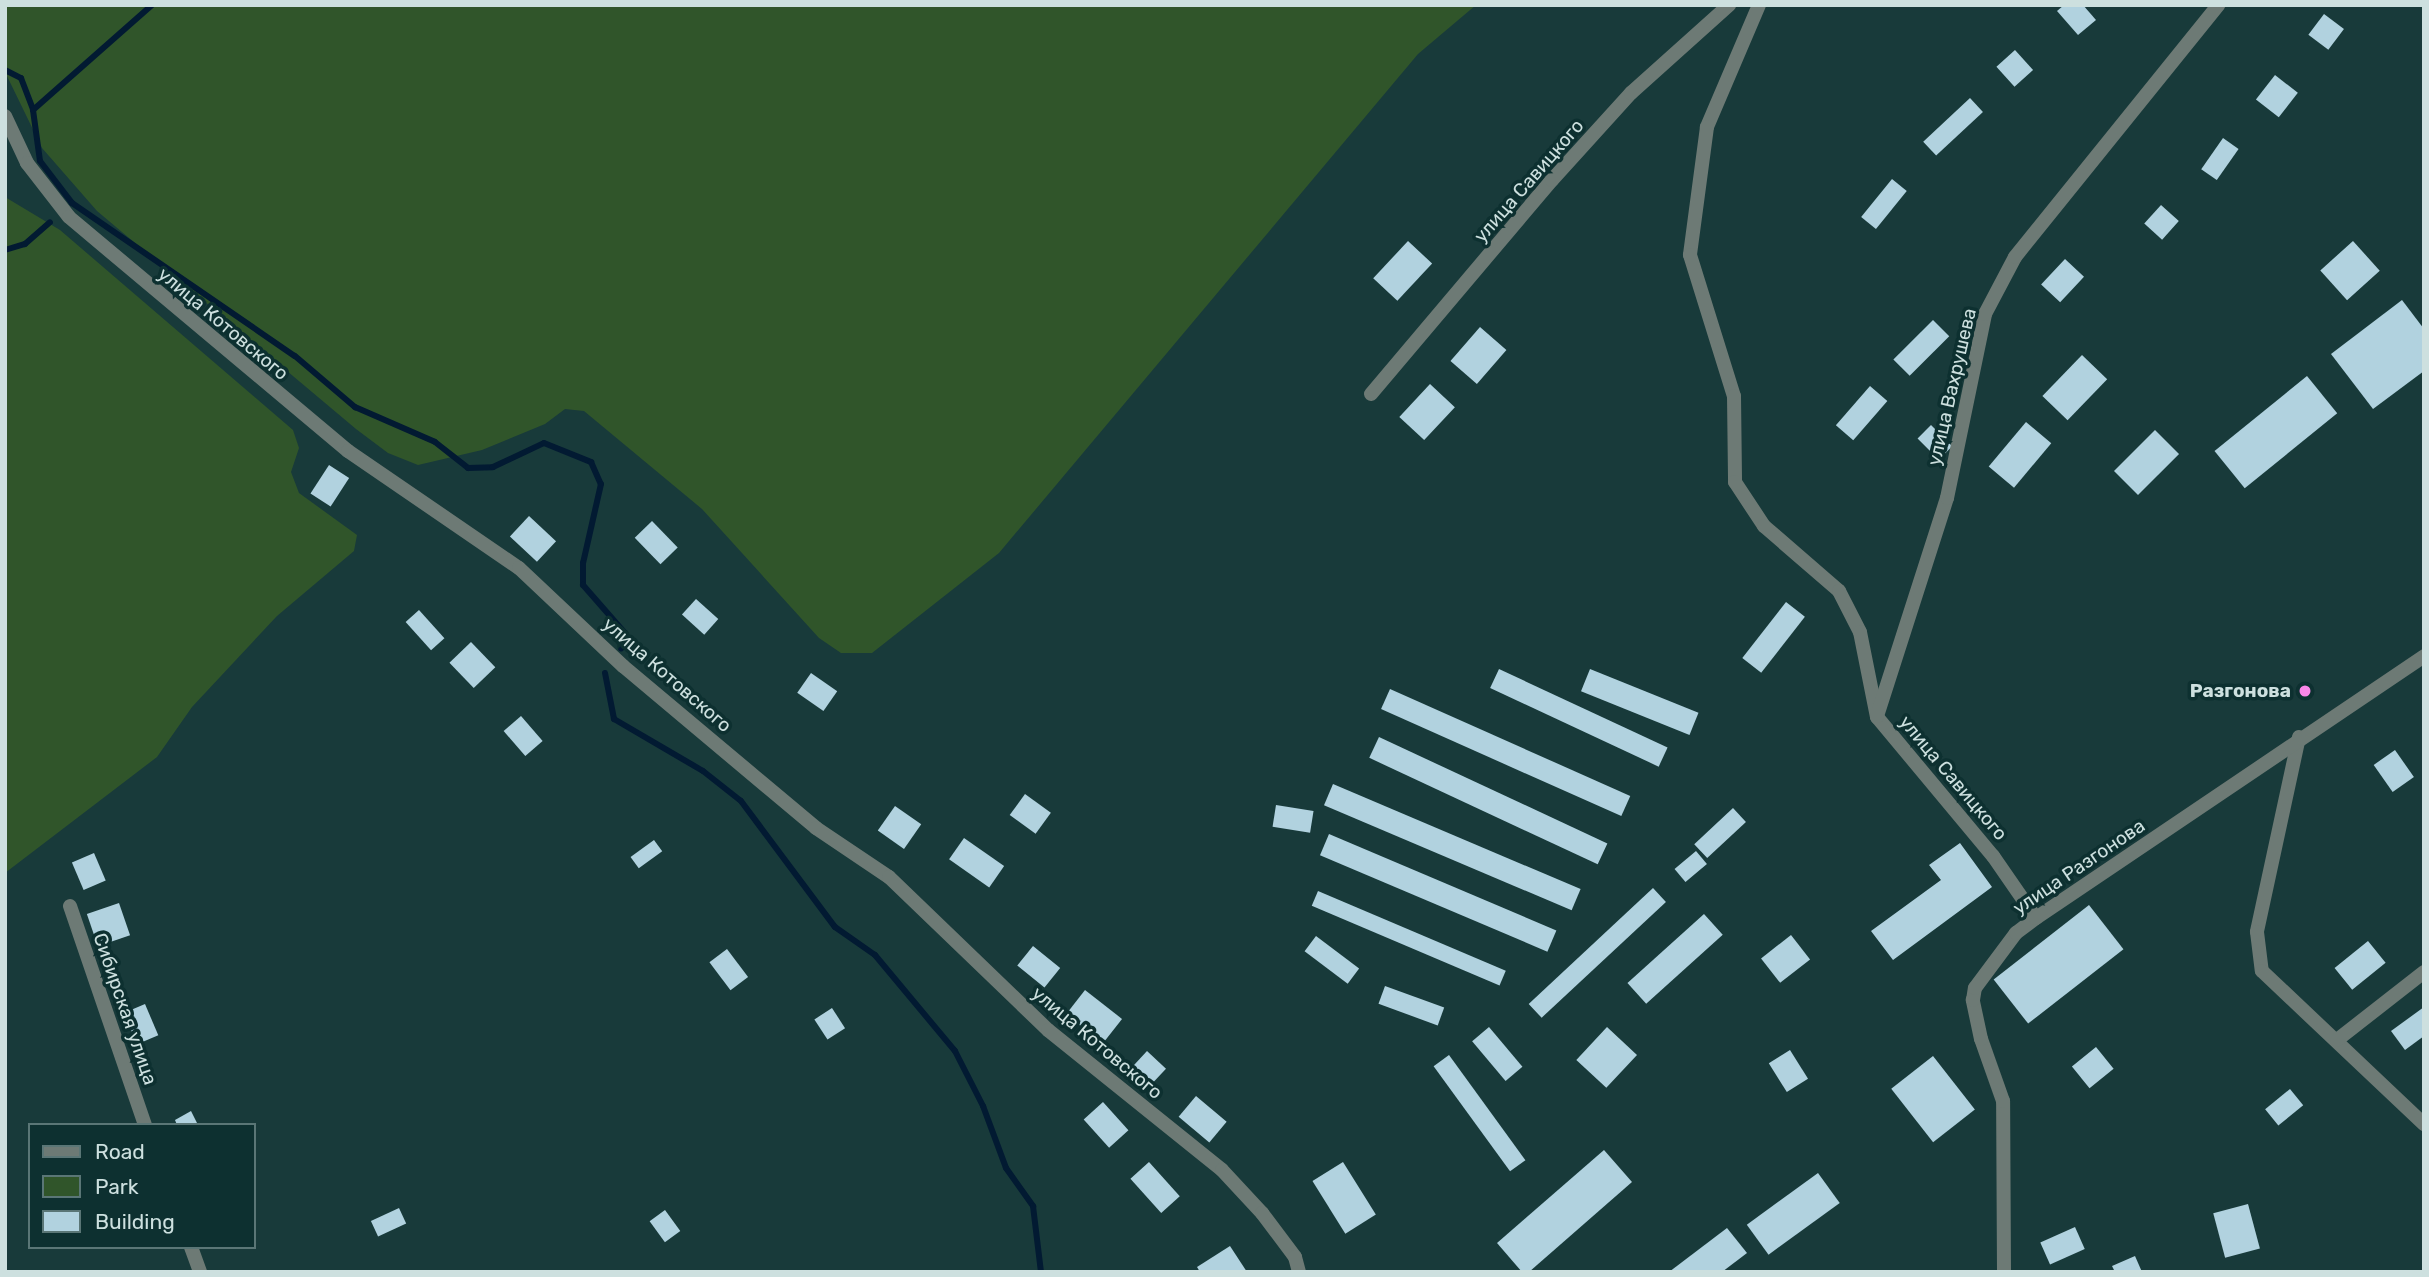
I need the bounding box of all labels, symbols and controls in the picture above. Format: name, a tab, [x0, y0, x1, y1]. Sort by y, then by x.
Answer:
street label: улица Савицкого	[1469, 115, 1589, 247]
street label: улица Котовского	[153, 263, 293, 385]
street label: улица Вахрушева	[1923, 306, 1981, 468]
street label: улица Котовского	[598, 613, 736, 737]
place label: Разгонова	[2190, 680, 2291, 702]
marker: Разгонова	[2297, 683, 2313, 699]
street label: улица Савицкого	[1894, 711, 2012, 845]
street label: улица Разгонова	[2009, 814, 2149, 920]
street label: Сибирская улица	[88, 930, 162, 1088]
street label: улица Котовского	[1027, 982, 1167, 1104]
legend	[28, 1123, 256, 1249]
text: Road	[95, 1139, 145, 1164]
text: Park	[95, 1174, 139, 1199]
text: Building	[95, 1209, 175, 1234]

